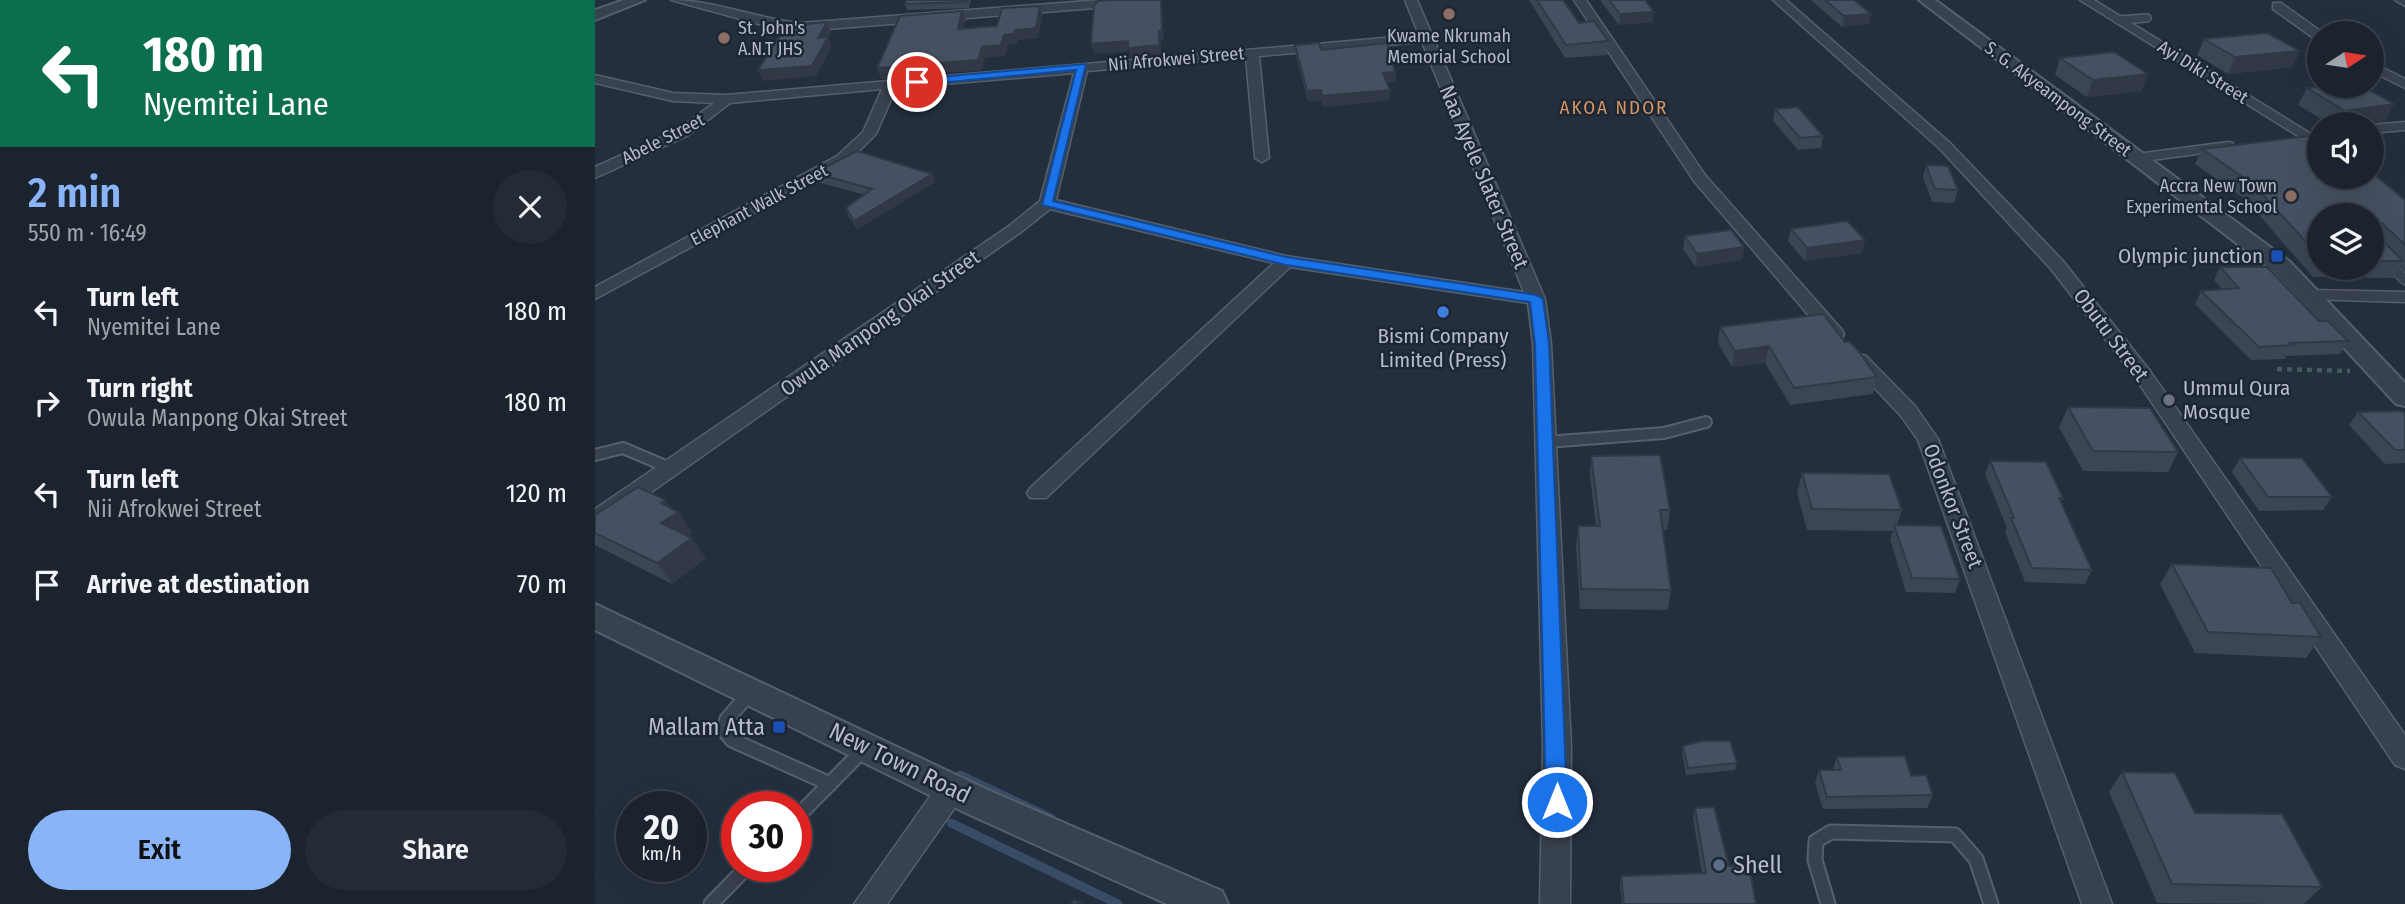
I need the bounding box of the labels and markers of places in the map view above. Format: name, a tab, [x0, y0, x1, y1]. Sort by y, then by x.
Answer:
marker: Kwame Nkrumah Memorial School	[1441, 6, 1457, 22]
place label: St. John's A.N.T JHS	[738, 17, 806, 60]
place label: Kwame Nkrumah Memorial School	[1387, 25, 1511, 68]
marker: St. John's A.N.T JHS	[716, 30, 732, 46]
pin	[887, 52, 947, 112]
place label: Accra New Town Experimental School	[2126, 175, 2277, 218]
marker: Accra New Town Experimental School	[2283, 188, 2299, 204]
place label: Olympic junction	[2118, 243, 2263, 269]
marker: Olympic junction	[2269, 248, 2285, 264]
marker: Bismi Company Limited (Press)	[1435, 304, 1451, 320]
place label: Bismi Company Limited (Press)	[1377, 323, 1509, 373]
place label: Ummul Qura Mosque	[2183, 375, 2290, 425]
marker: Ummul Qura Mosque	[2161, 392, 2177, 408]
place label: Mallam Atta	[648, 713, 765, 741]
marker: Mallam Atta	[771, 719, 787, 735]
place label: Shell	[1733, 851, 1782, 879]
marker: Shell	[1711, 857, 1727, 873]

